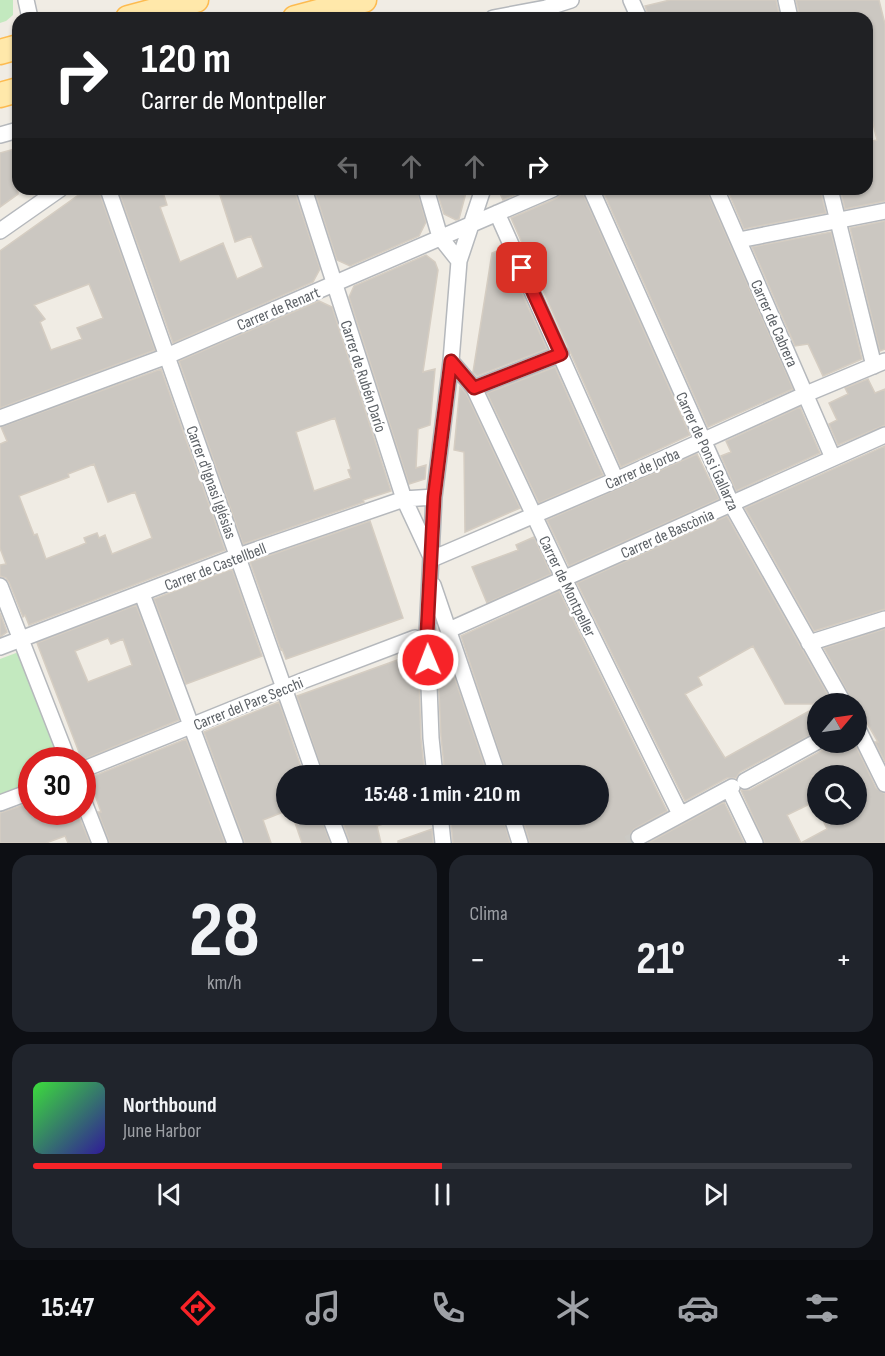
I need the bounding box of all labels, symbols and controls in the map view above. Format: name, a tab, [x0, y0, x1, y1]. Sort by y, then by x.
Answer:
text: 120 m	[141, 34, 231, 85]
icon: right	[42, 36, 120, 114]
text: Carrer de Montpeller	[141, 85, 326, 117]
icon: left	[332, 150, 365, 183]
icon: ahead	[395, 150, 428, 183]
icon: ahead	[458, 150, 491, 183]
icon: right	[521, 150, 554, 183]
pin	[496, 242, 547, 293]
icon: arrive	[505, 251, 538, 284]
street label: Carrer de Cabrera	[746, 277, 801, 370]
street label: Carrer de Renart	[234, 283, 323, 335]
street label: Carrer de Rubén Darío	[336, 318, 390, 435]
street label: Carrer de Pons i Gallarza	[671, 389, 742, 514]
street label: Carrer d'Ignasi Iglésias	[181, 423, 240, 542]
street label: Carrer de Jorba	[603, 445, 683, 494]
street label: Carrer de Bascònia	[618, 505, 717, 563]
street label: Carrer de Montpeller	[534, 533, 599, 641]
street label: Carrer de Castellbell	[162, 539, 269, 596]
position arrow	[396, 628, 460, 692]
street label: Carrer del Pare Secchi	[191, 674, 306, 735]
north arrow	[807, 693, 867, 753]
map controls	[807, 693, 867, 825]
speed limit sign: 30	[18, 747, 96, 825]
button: search	[807, 765, 867, 825]
text: 15:48 · 1 min · 210 m	[365, 781, 520, 808]
text: 28	[189, 885, 260, 978]
text: Clima	[470, 902, 508, 926]
text: 21°	[636, 932, 685, 987]
text: −	[470, 940, 486, 980]
text: +	[836, 940, 852, 980]
text: km/h	[207, 971, 242, 995]
text: Northbound	[123, 1092, 217, 1119]
text: June Harbor	[123, 1119, 201, 1143]
icon: previous	[153, 1178, 186, 1211]
icon: pause	[426, 1178, 459, 1211]
icon: next	[699, 1178, 732, 1211]
icon: directions	[177, 1287, 219, 1329]
icon: music	[302, 1287, 344, 1329]
icon: phone	[427, 1287, 469, 1329]
icon: climate	[552, 1287, 594, 1329]
icon: car	[677, 1287, 719, 1329]
icon: filters	[801, 1287, 843, 1329]
text: 15:47	[41, 1292, 94, 1324]

